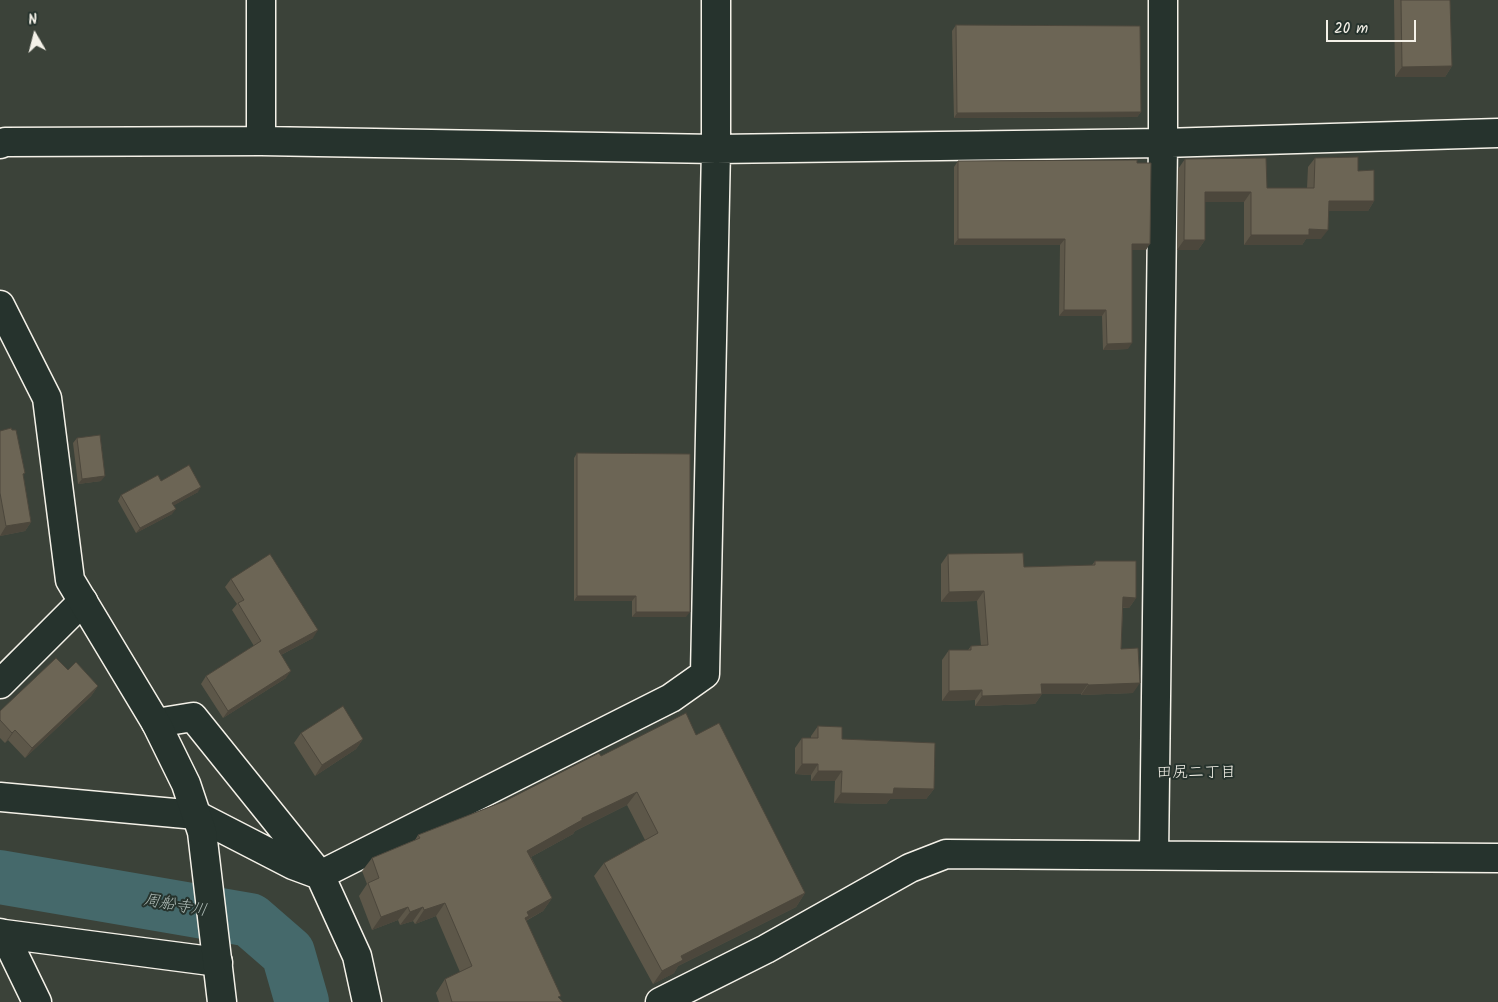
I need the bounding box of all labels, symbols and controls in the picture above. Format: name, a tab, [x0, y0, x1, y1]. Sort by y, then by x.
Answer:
text: N	[27, 9, 39, 32]
north arrow	[10, 10, 60, 60]
scale bar	[1328, 10, 1418, 42]
text: 20 m	[1334, 17, 1368, 41]
district label: 田尻二丁目	[1156, 764, 1236, 784]
water label: 周船寺川	[142, 892, 208, 922]

